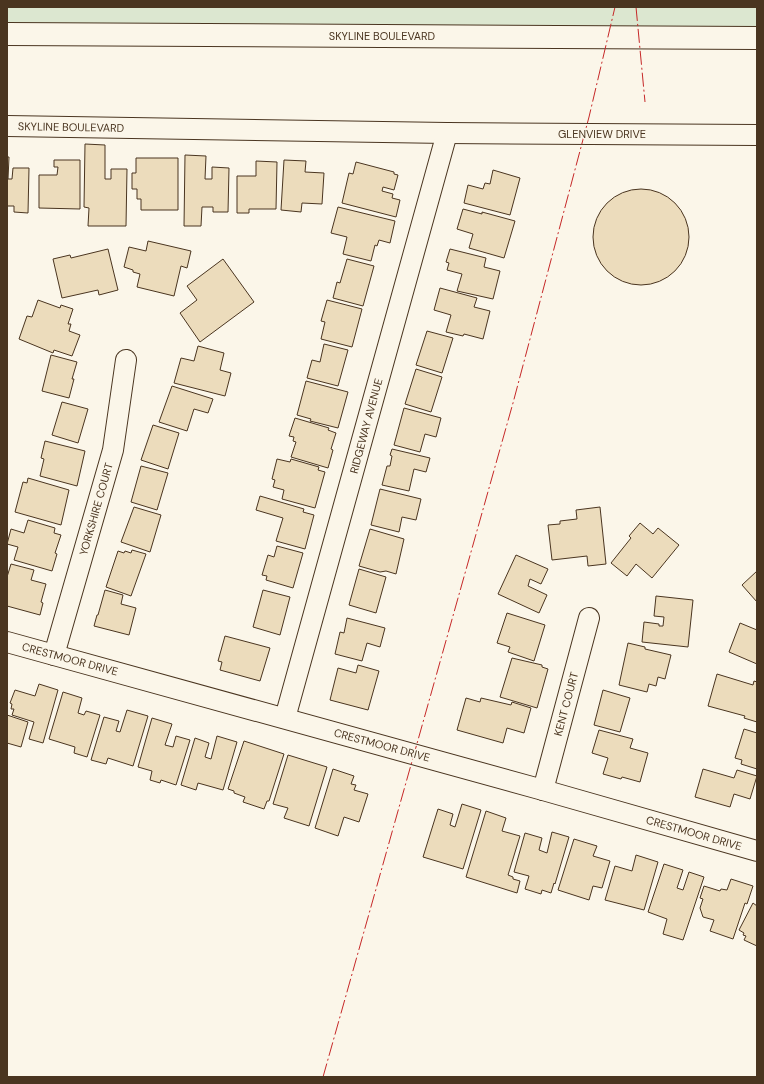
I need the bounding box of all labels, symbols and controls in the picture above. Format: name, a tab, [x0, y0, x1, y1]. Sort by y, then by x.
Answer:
street label: SKYLINE BOULEVARD	[329, 29, 436, 43]
street label: SKYLINE BOULEVARD	[18, 119, 125, 135]
street label: GLENVIEW DRIVE	[558, 127, 646, 141]
street label: RIDGEWAY AVENUE	[347, 377, 385, 475]
street label: YORKSHIRE COURT	[76, 461, 116, 557]
street label: CRESTMOOR DRIVE	[20, 639, 120, 679]
street label: KENT COURT	[551, 670, 581, 738]
street label: CRESTMOOR DRIVE	[332, 725, 432, 765]
street label: CRESTMOOR DRIVE	[644, 813, 744, 853]

